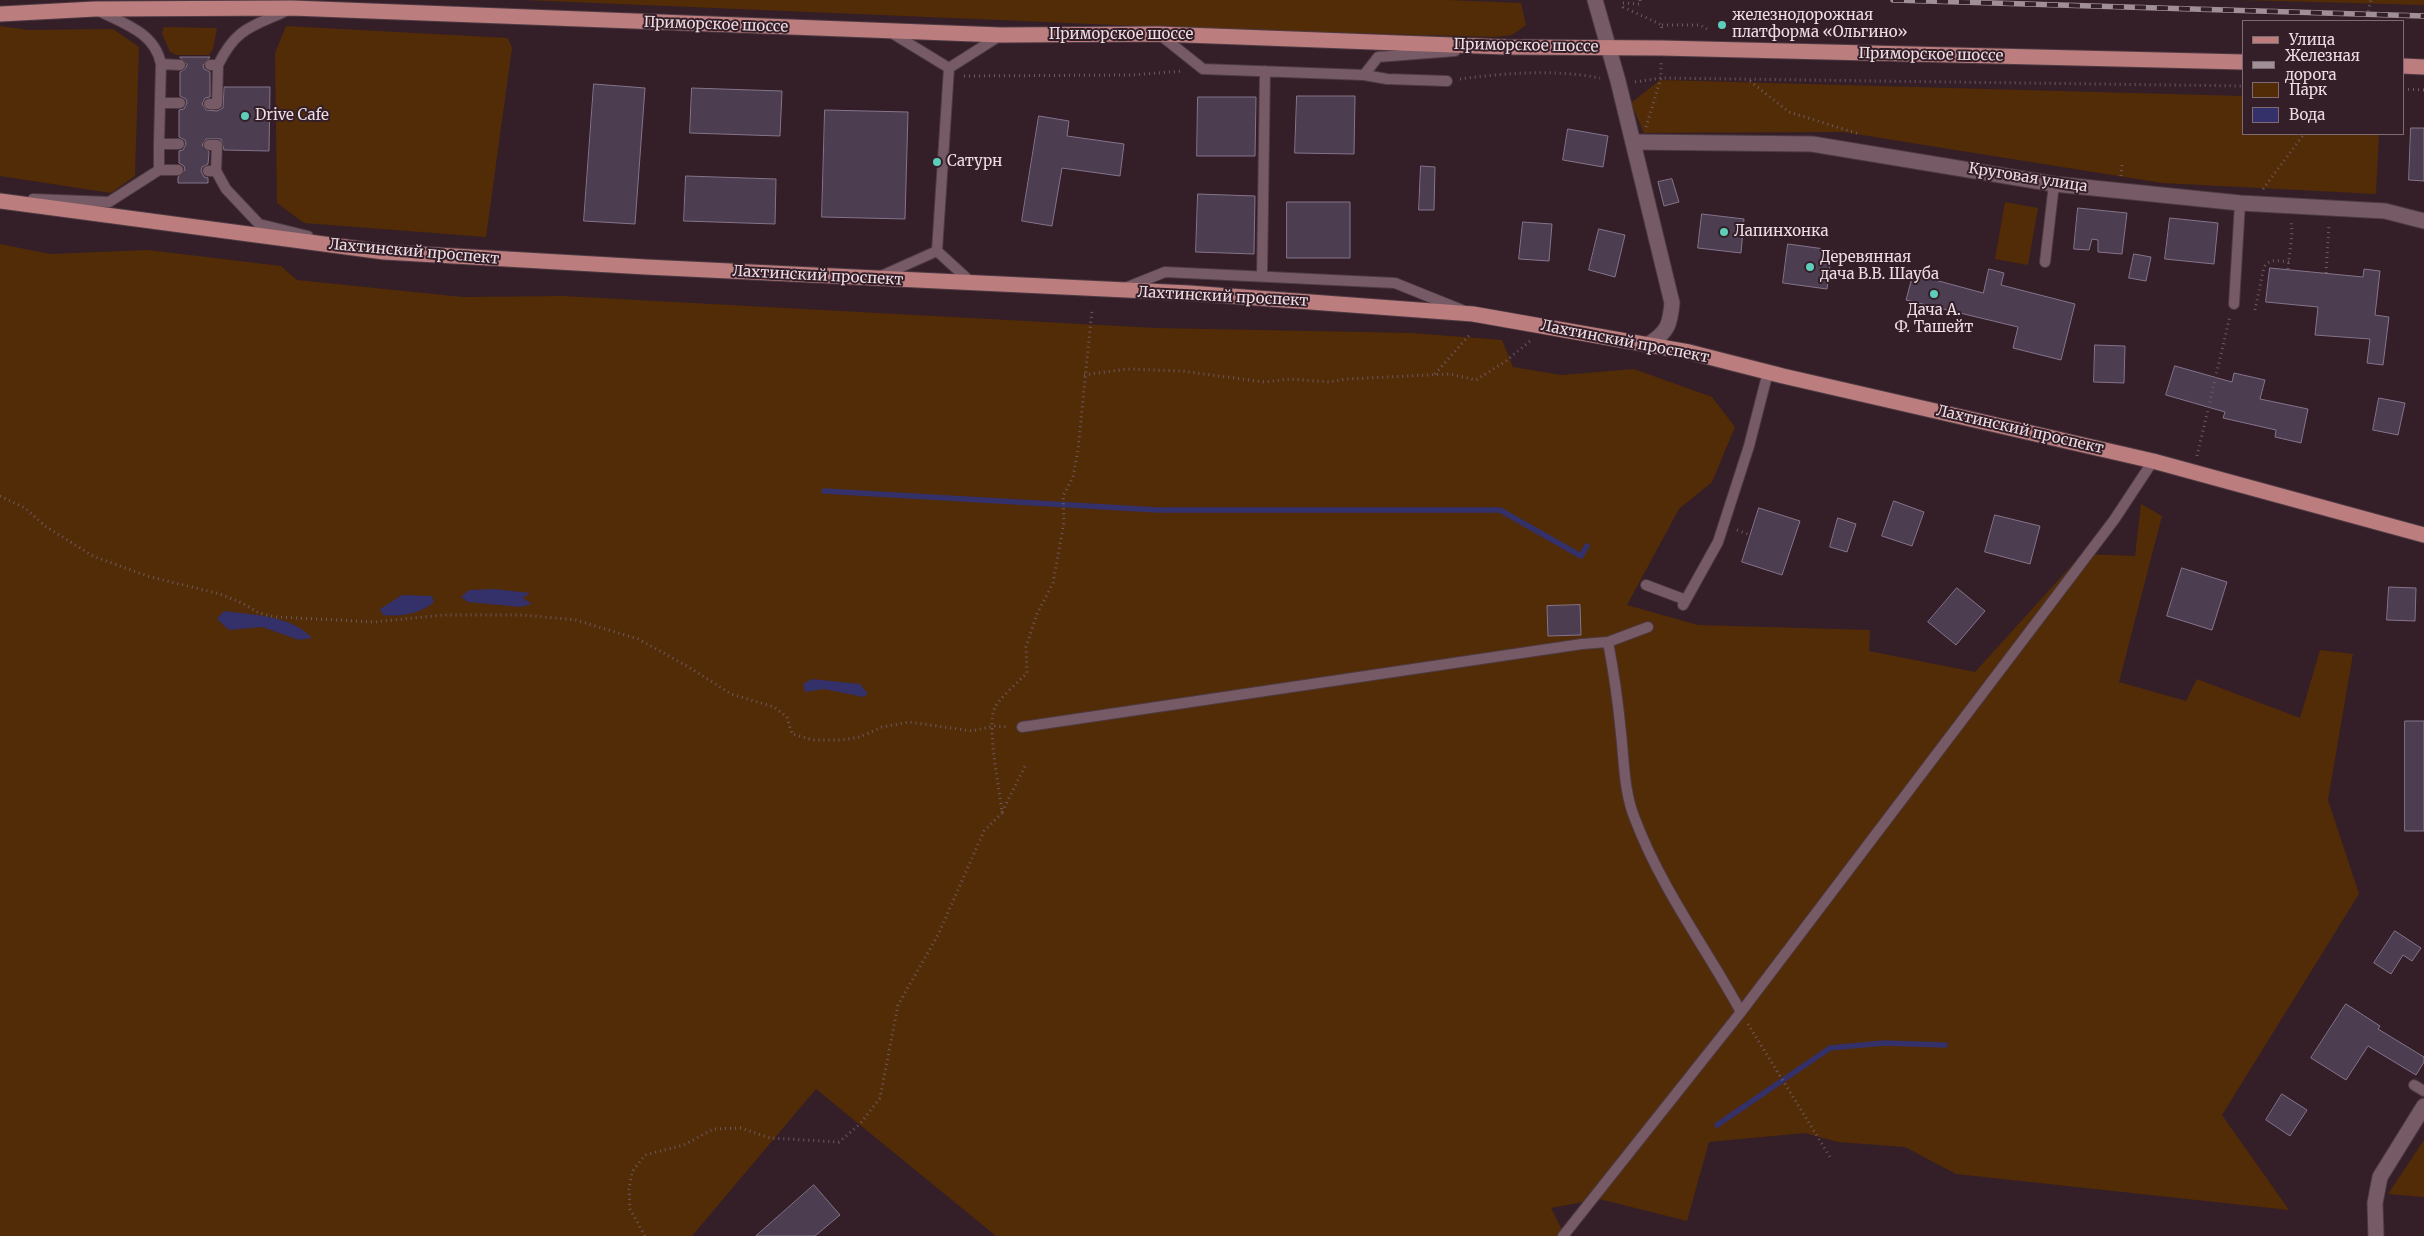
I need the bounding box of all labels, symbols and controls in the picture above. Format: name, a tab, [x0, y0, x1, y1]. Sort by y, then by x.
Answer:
place label: железнодорожная платформа «Ольгино»	[1732, 7, 1907, 42]
street label: Приморское шоссе	[643, 13, 789, 37]
marker: железнодорожная платформа «Ольгино»	[1716, 19, 1728, 31]
legend	[2242, 20, 2404, 135]
street label: Приморское шоссе	[1049, 26, 1193, 44]
text: Улица	[2289, 30, 2335, 49]
street label: Приморское шоссе	[1453, 36, 1599, 56]
street label: Приморское шоссе	[1858, 45, 2004, 65]
text: Железная дорога	[2285, 46, 2360, 84]
text: Парк	[2289, 80, 2327, 99]
text: Вода	[2289, 105, 2325, 124]
place label: Drive Cafe	[255, 107, 329, 125]
marker: Drive Cafe	[239, 110, 251, 122]
place label: Сатурн	[947, 153, 1002, 171]
marker: Сатурн	[931, 156, 943, 168]
street label: Круговая улица	[1967, 160, 2089, 196]
place label: Лапинхонка	[1734, 223, 1829, 241]
marker: Лапинхонка	[1718, 226, 1730, 238]
street label: Лахтинский проспект	[328, 236, 500, 268]
place label: Деревянная дача В.В. Шауба	[1820, 249, 1939, 284]
marker: Деревянная дача В.В. Шауба	[1804, 261, 1816, 273]
street label: Лахтинский проспект	[732, 263, 904, 289]
street label: Лахтинский проспект	[1137, 284, 1309, 310]
marker: Дача А. Ф. Ташейт	[1928, 288, 1940, 300]
place label: Дача А. Ф. Ташейт	[1895, 302, 1973, 337]
street label: Лахтинский проспект	[1539, 317, 1711, 367]
street label: Лахтинский проспект	[1935, 402, 2105, 458]

